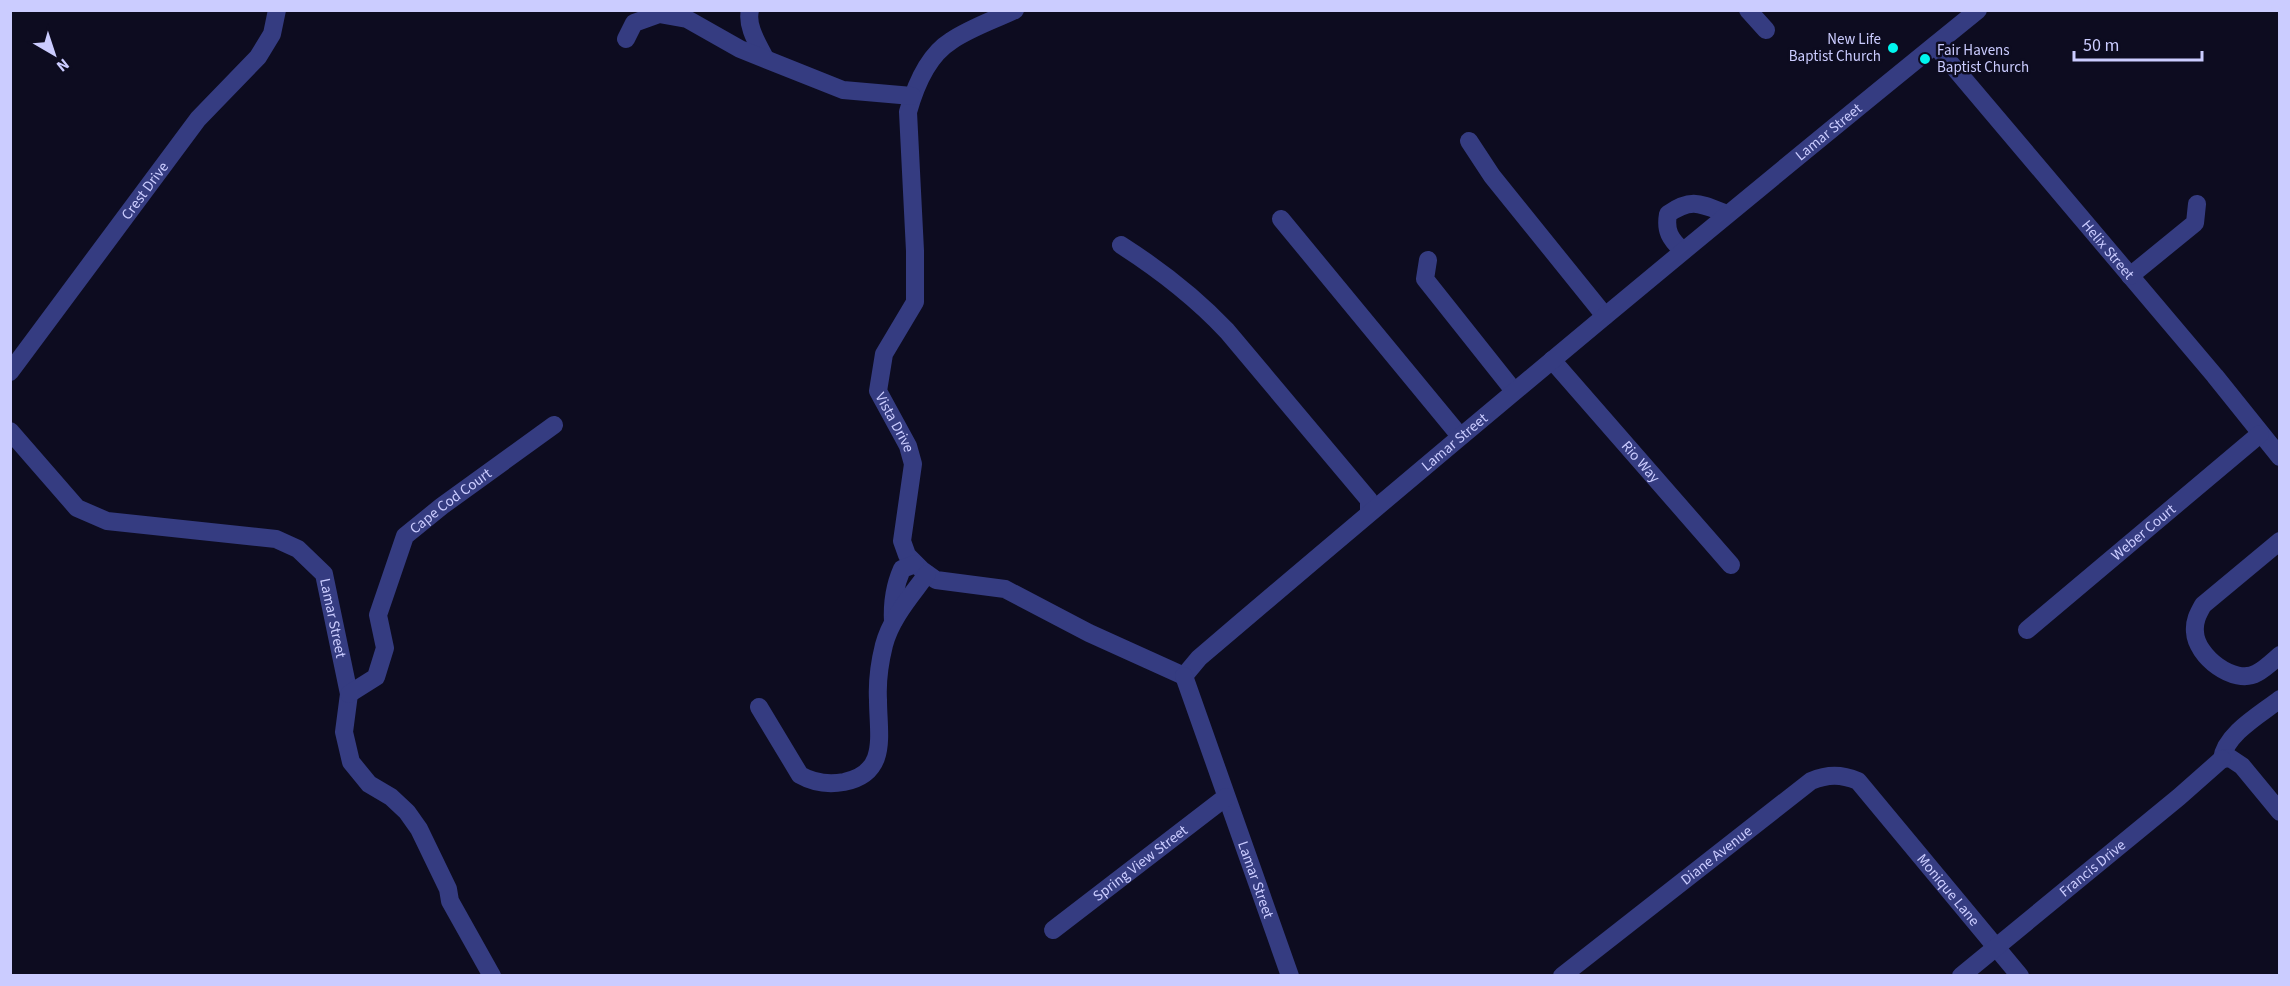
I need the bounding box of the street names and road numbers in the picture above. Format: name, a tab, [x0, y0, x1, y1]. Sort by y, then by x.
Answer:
street label: Lamar Street	[1791, 98, 1867, 166]
street label: Crest Drive	[117, 157, 174, 224]
street label: Helix Street	[2076, 216, 2139, 284]
street label: Vista Drive	[870, 389, 919, 455]
street label: Lamar Street	[1417, 408, 1492, 476]
street label: Rio Way	[1616, 436, 1665, 488]
street label: Cape Cod Court	[405, 463, 496, 539]
street label: Weber Court	[2107, 499, 2180, 566]
street label: Lamar Street	[314, 577, 351, 660]
street label: Spring View Street	[1089, 820, 1192, 907]
street label: Diane Avenue	[1676, 821, 1757, 890]
street label: Francis Drive	[2055, 835, 2130, 902]
street label: Lamar Street	[1232, 838, 1279, 921]
street label: Monique Lane	[1912, 849, 1984, 931]

